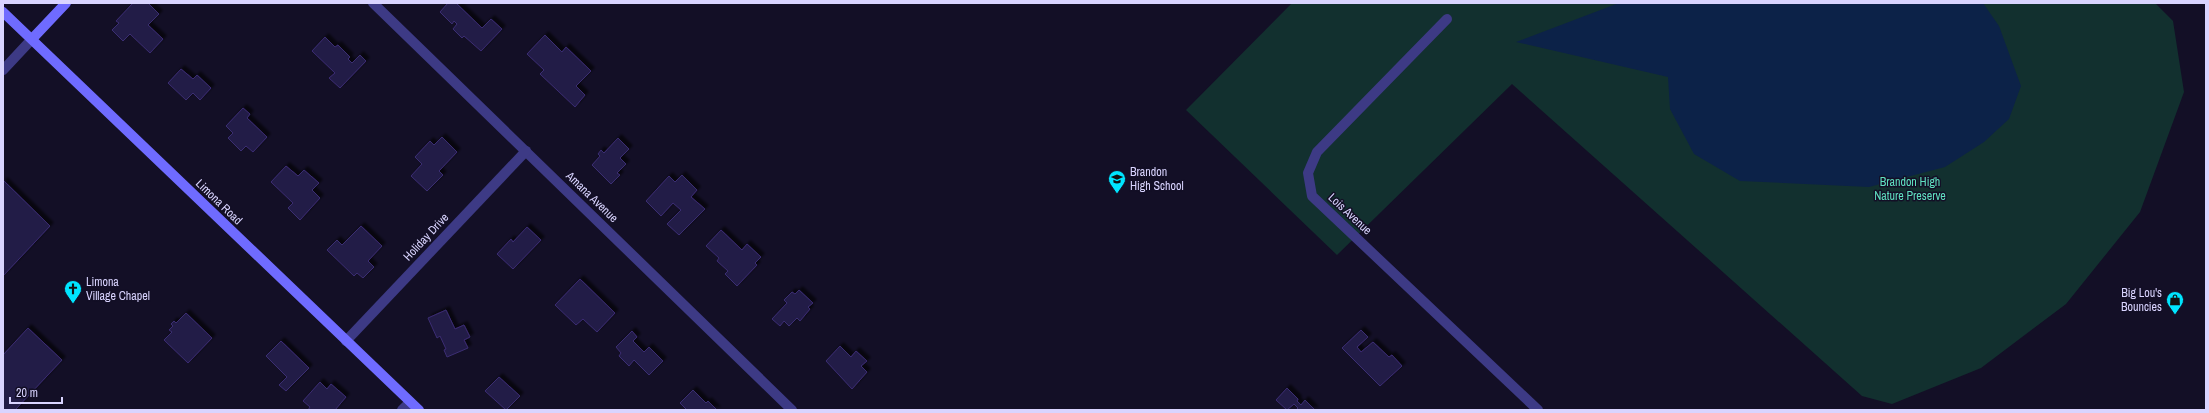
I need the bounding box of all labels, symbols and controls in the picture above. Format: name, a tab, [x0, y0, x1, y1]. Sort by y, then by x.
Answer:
place label: Brandon High School	[1130, 164, 1184, 194]
street label: Amana Avenue	[562, 167, 622, 226]
school or university icon: Brandon High School	[1107, 169, 1127, 194]
park label: Brandon High Nature Preserve	[1874, 174, 1946, 204]
street label: Limona Road	[192, 176, 246, 228]
street label: Lois Avenue	[1325, 190, 1375, 238]
street label: Holiday Drive	[400, 210, 452, 264]
place label: Limona Village Chapel	[86, 274, 150, 304]
church icon: Limona Village Chapel	[63, 279, 83, 304]
place label: Big Lou's Bouncies	[2121, 285, 2162, 315]
shop icon: Big Lou's Bouncies	[2165, 290, 2185, 315]
scale bar	[10, 379, 62, 405]
text: 20 m	[16, 385, 38, 401]

